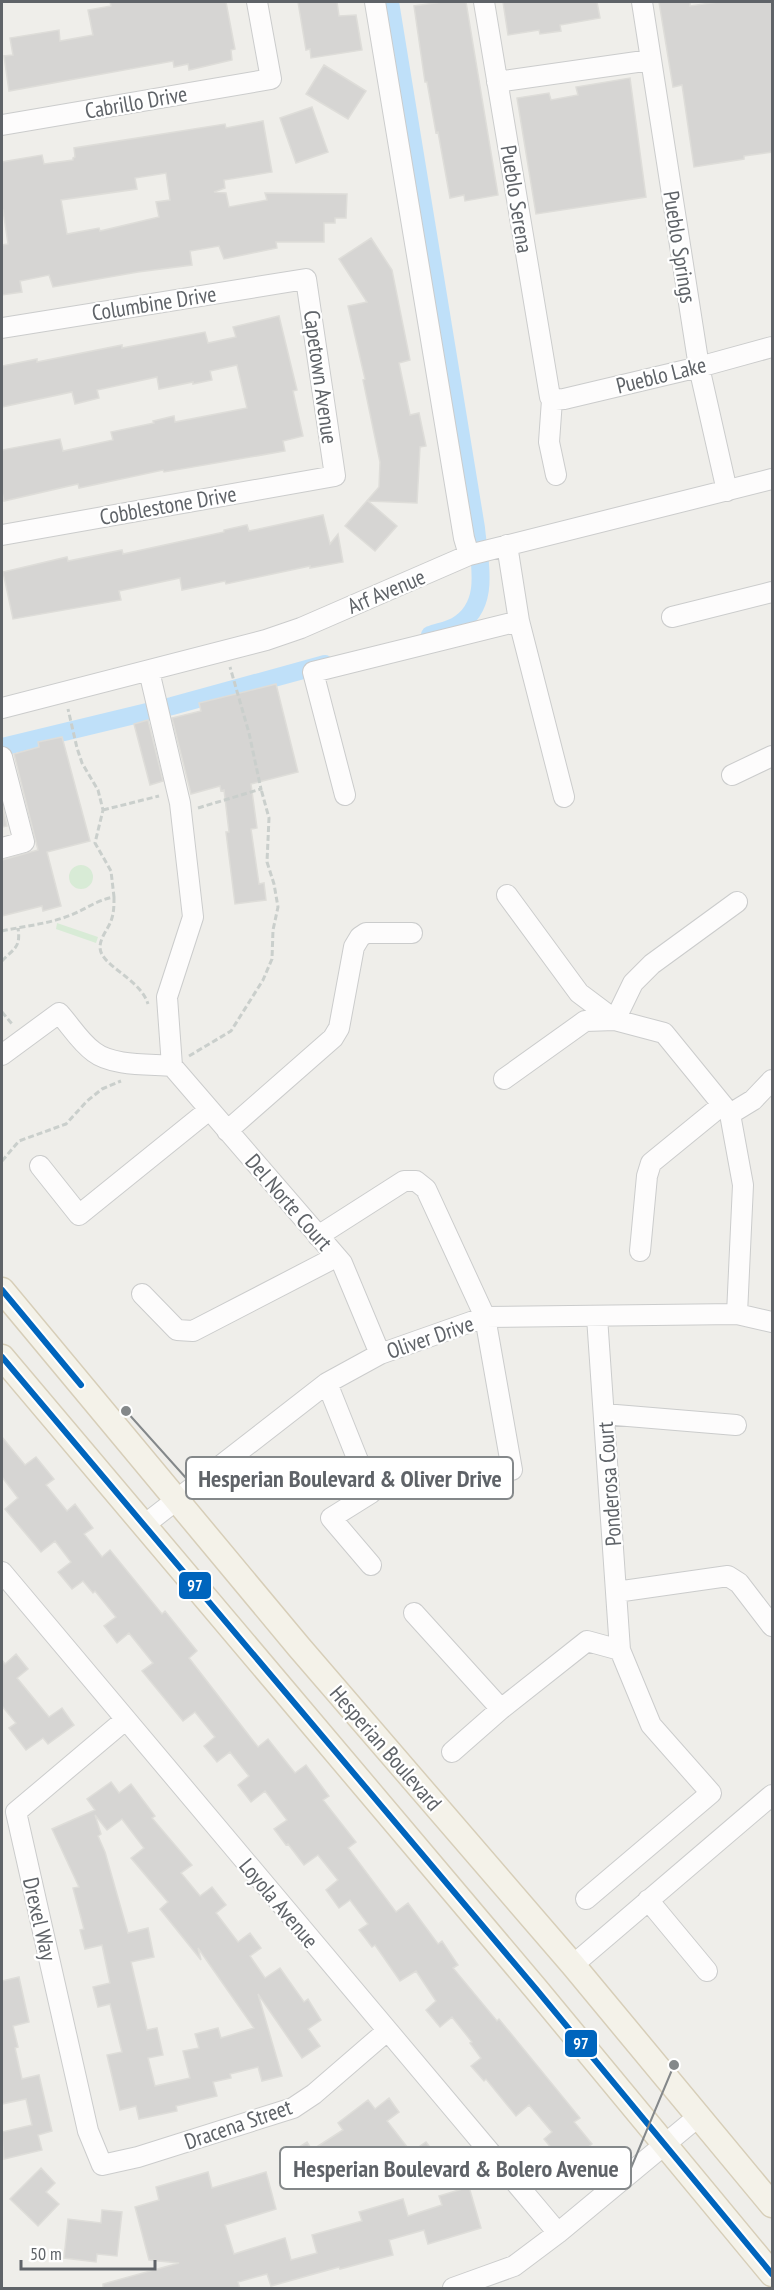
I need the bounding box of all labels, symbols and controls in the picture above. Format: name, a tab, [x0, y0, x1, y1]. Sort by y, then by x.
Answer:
street label: Cabrillo Drive	[83, 79, 189, 125]
street label: Pueblo Serena	[495, 143, 539, 255]
street label: Pueblo Springs	[657, 189, 703, 305]
street label: Columbine Drive	[90, 279, 218, 327]
street label: Capetown Avenue	[298, 308, 344, 446]
street label: Pueblo Lake	[613, 350, 709, 400]
street label: Cobblestone Drive	[97, 479, 239, 531]
street label: Arf Avenue	[343, 562, 429, 620]
street label: Del Norte Court	[239, 1148, 339, 1256]
street label: Oliver Drive	[383, 1309, 477, 1365]
street label: Ponderosa Court	[591, 1421, 627, 1547]
callout: Hesperian Boulevard & Oliver Drive	[186, 1457, 513, 1499]
text: Hesperian Boulevard & Oliver Drive	[198, 1463, 502, 1494]
line badge: 97	[178, 1571, 212, 1600]
text: 97	[187, 1575, 203, 1595]
street label: Hesperian Boulevard	[324, 1680, 448, 1816]
street label: Loyola Avenue	[233, 1852, 325, 1954]
street label: Drexel Way	[17, 1875, 63, 1964]
line badge: 97	[564, 2029, 598, 2058]
text: 97	[573, 2033, 589, 2053]
street label: Dracena Street	[181, 2093, 295, 2155]
callout: Hesperian Boulevard & Bolero Avenue	[280, 2147, 631, 2189]
text: Hesperian Boulevard & Bolero Avenue	[293, 2153, 619, 2184]
scale bar	[21, 2233, 154, 2271]
text: 50 m	[30, 2242, 62, 2265]

